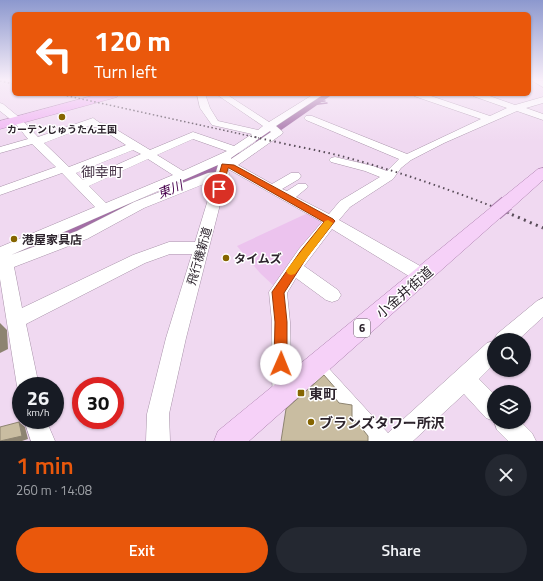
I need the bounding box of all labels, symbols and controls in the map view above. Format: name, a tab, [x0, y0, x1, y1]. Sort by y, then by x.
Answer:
text: 120 m	[94, 19, 171, 62]
icon: left	[28, 28, 80, 80]
text: Turn left	[94, 58, 157, 85]
marker: カーテンじゅうたん王国	[57, 112, 67, 122]
place label: カーテンじゅうたん王国	[7, 122, 117, 137]
district label: 御幸町	[81, 161, 123, 182]
pin	[202, 172, 236, 206]
water label: 東川	[154, 174, 188, 203]
icon: arrive	[208, 178, 230, 200]
street label: 飛行機新道	[182, 225, 216, 287]
place label: 港屋家具店	[22, 230, 82, 249]
marker: 港屋家具店	[9, 234, 19, 244]
place label: タイムズ	[234, 249, 282, 268]
marker: タイムズ	[221, 253, 231, 263]
street label: 小金井街道	[371, 261, 437, 323]
road number: 6	[354, 319, 370, 337]
map controls	[487, 333, 531, 429]
button: search	[487, 333, 531, 377]
position arrow	[260, 343, 302, 385]
speed limit sign: 30	[72, 377, 124, 429]
text: 26	[27, 382, 49, 413]
place label: 東町	[309, 383, 337, 404]
button: layers	[487, 385, 531, 429]
marker: 東町	[296, 388, 306, 398]
text: km/h	[27, 405, 49, 420]
place label: ブランズタワー所沢	[319, 412, 445, 433]
marker: ブランズタワー所沢	[306, 417, 316, 427]
text: 1 min	[16, 447, 74, 483]
button: close	[485, 454, 527, 496]
text: 260 m · 14:08	[16, 480, 92, 500]
button: Exit	[16, 527, 268, 573]
button: Share	[276, 527, 527, 573]

